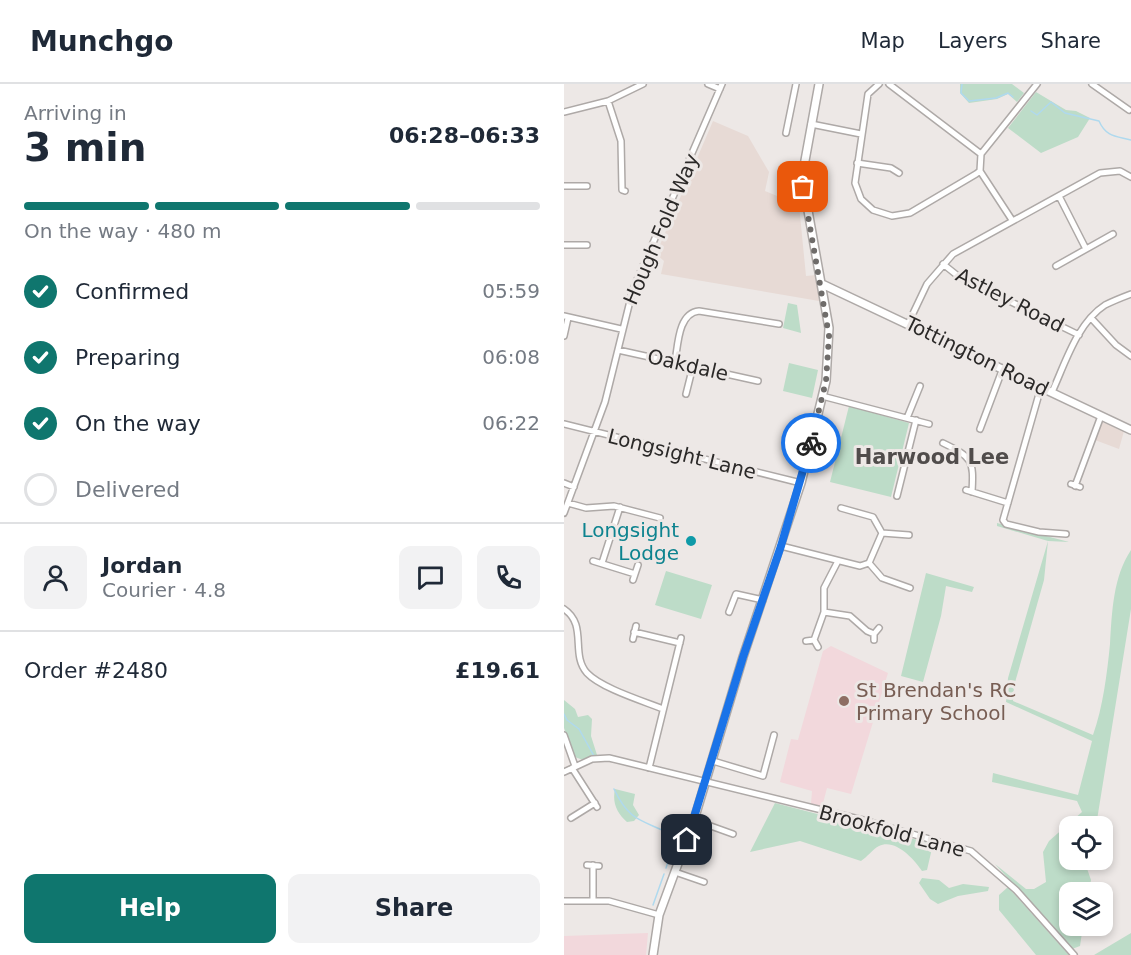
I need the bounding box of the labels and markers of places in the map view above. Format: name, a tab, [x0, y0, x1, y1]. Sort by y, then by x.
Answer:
pin	[777, 161, 828, 212]
place label: Longsight Lodge	[581, 518, 679, 565]
marker: Longsight Lodge	[684, 534, 698, 548]
place label: St Brendan's RC Primary School	[856, 678, 1016, 725]
marker: St Brendan's RC Primary School	[837, 694, 851, 708]
pin	[661, 814, 712, 865]

